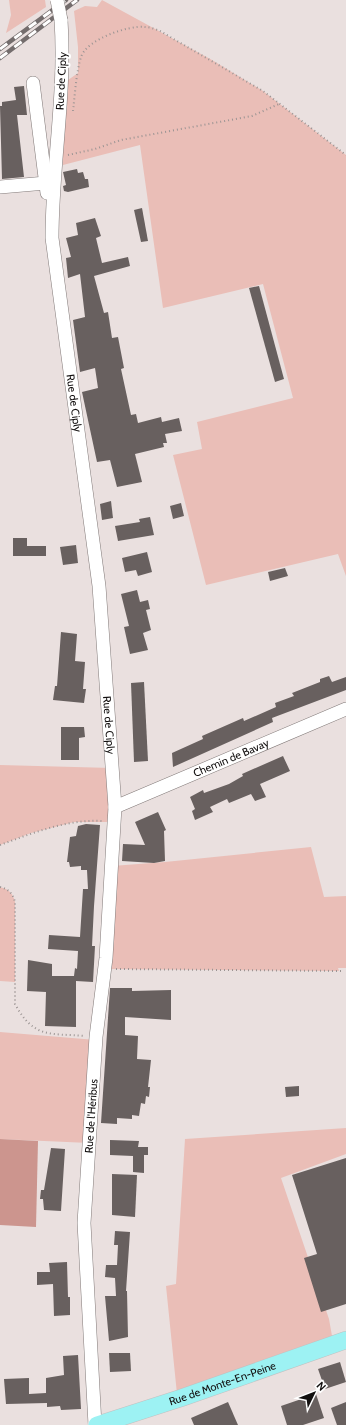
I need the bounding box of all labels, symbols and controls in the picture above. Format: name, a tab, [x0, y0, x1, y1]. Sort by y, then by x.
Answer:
street label: Rue de Ciply	[52, 51, 70, 110]
street label: Rue de Ciply	[63, 373, 85, 433]
street label: Rue de Ciply	[100, 696, 118, 755]
street label: Chemin de Bavay	[191, 735, 271, 780]
street label: Rue de l'Héribus	[81, 1078, 101, 1154]
street label: Rue de Monte-En-Peine	[167, 1358, 278, 1408]
north arrow	[294, 1373, 334, 1413]
text: N	[314, 1379, 329, 1394]

